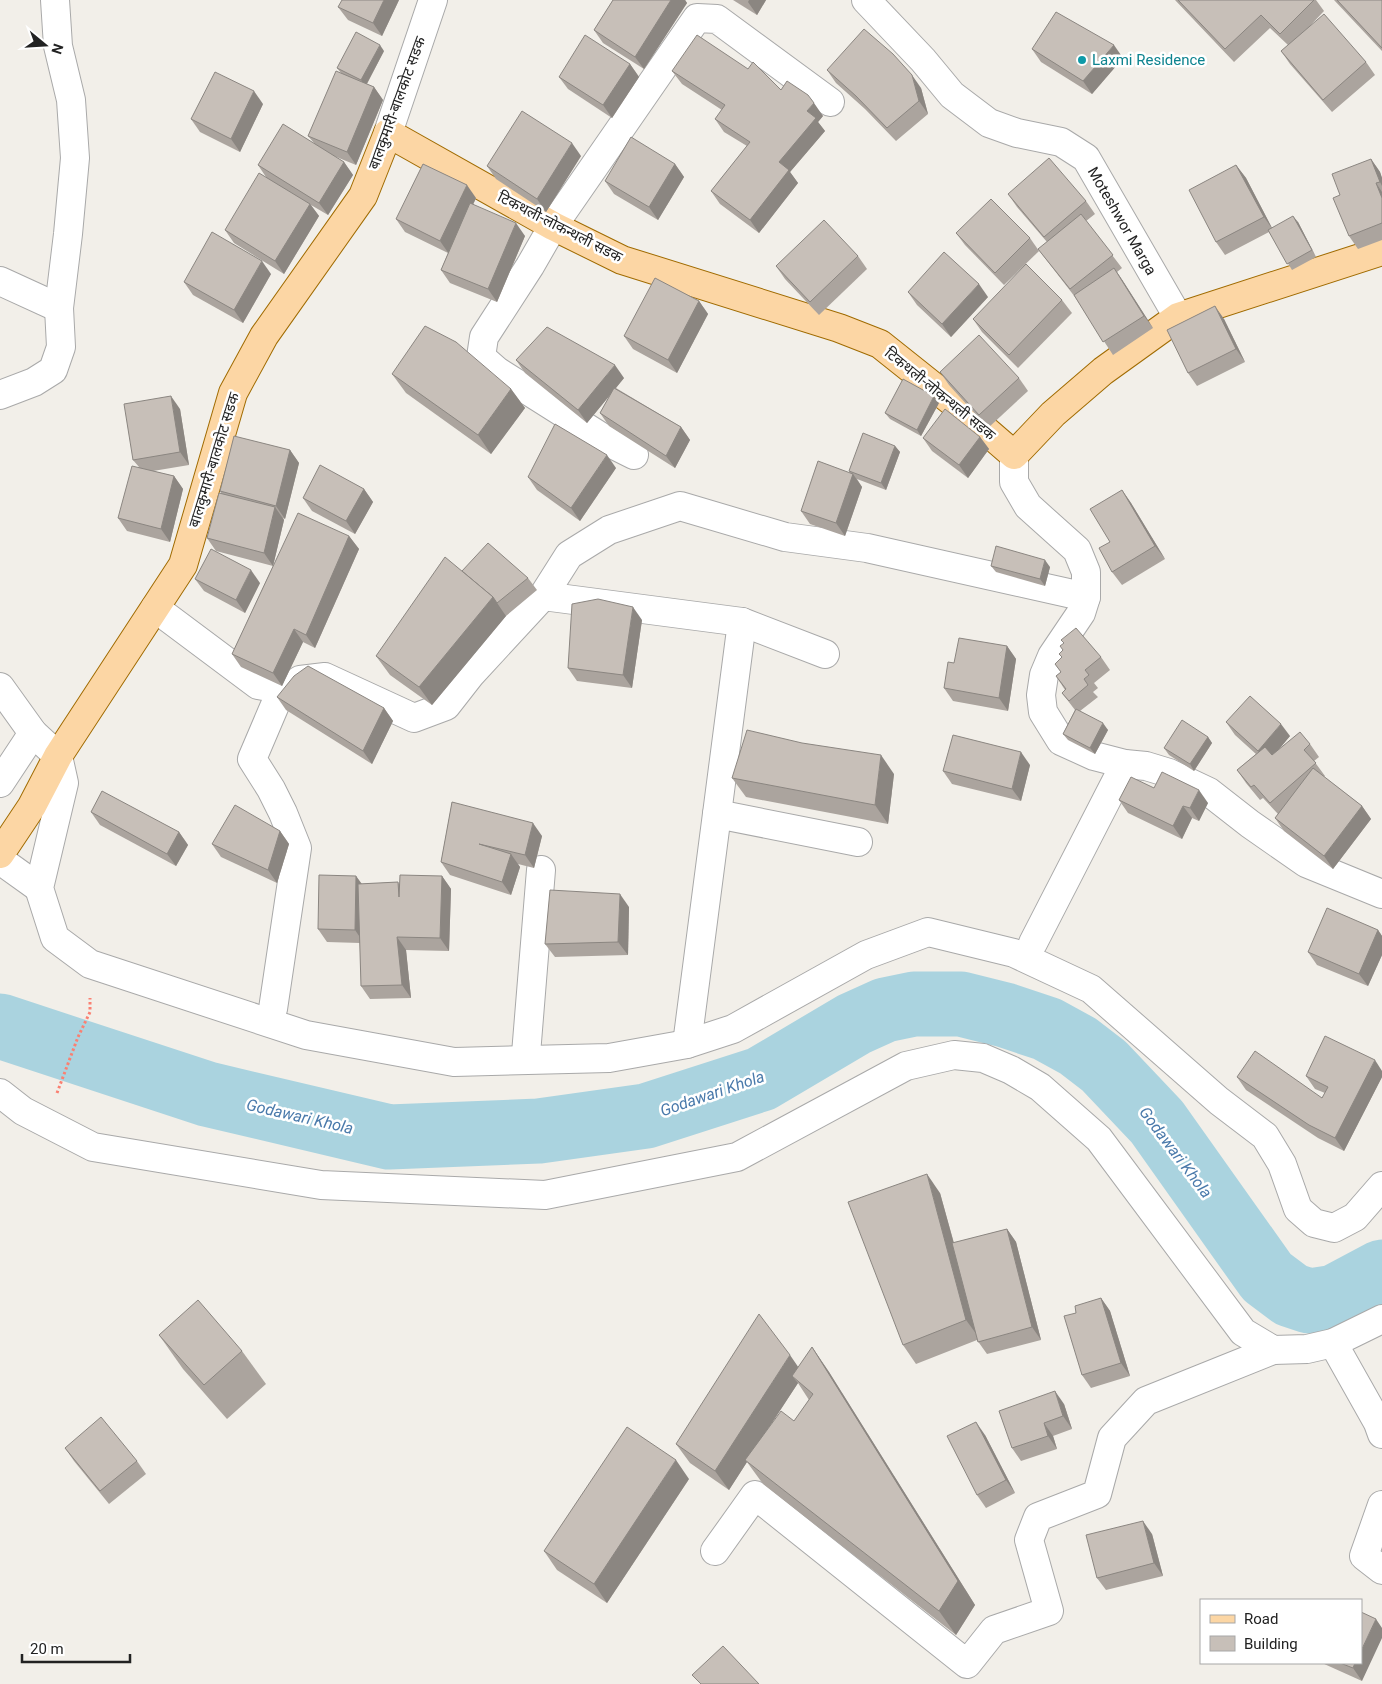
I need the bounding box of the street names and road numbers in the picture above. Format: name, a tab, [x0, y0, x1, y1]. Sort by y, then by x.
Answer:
street label: बालकुमारी-बालकोट सडक	[365, 34, 431, 172]
street label: Moteshwor Marga	[1084, 164, 1160, 278]
street label: टिकथली-लोकन्थली सडक	[495, 188, 626, 266]
street label: टिकथली-लोकन्थली सडक	[881, 344, 999, 445]
street label: बालकुमारी-बालकोट सडक	[185, 390, 244, 530]

